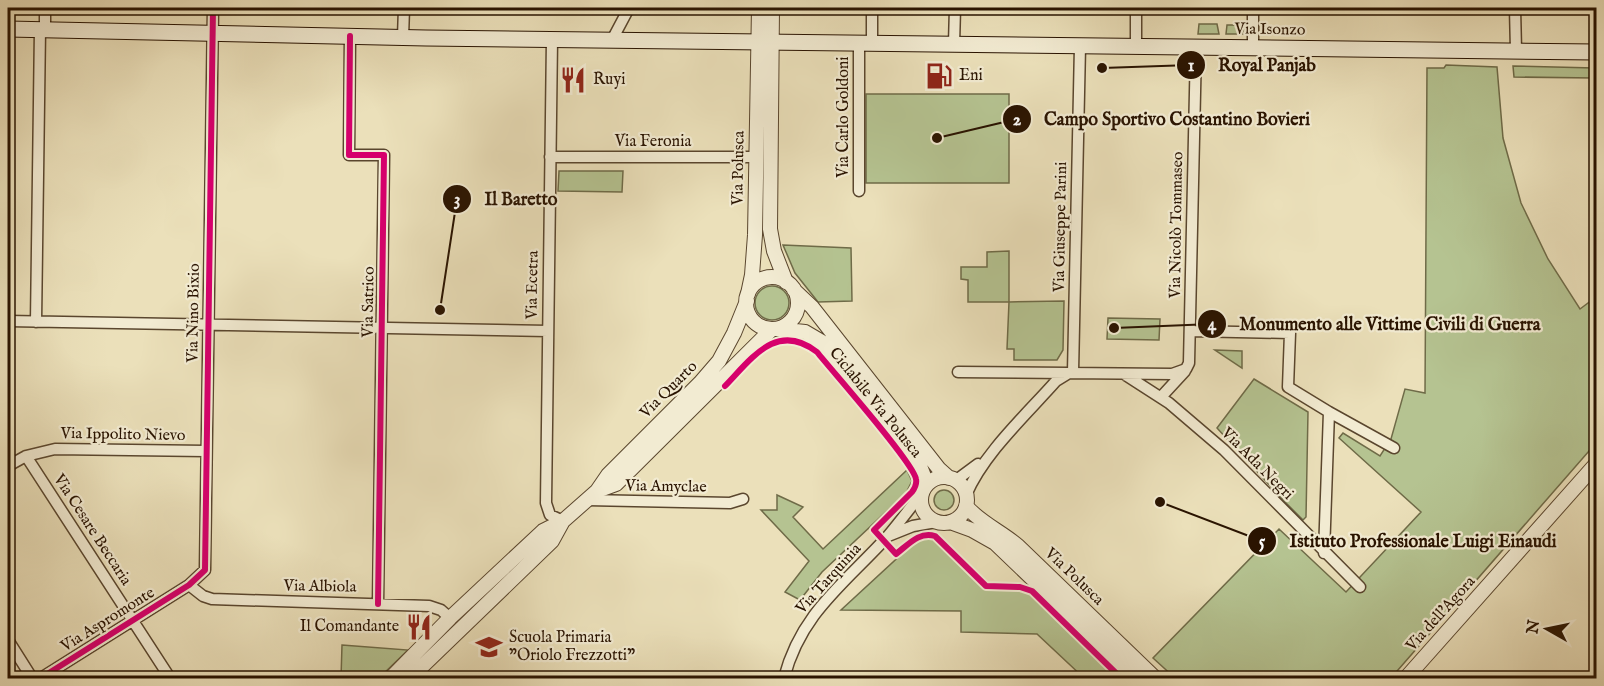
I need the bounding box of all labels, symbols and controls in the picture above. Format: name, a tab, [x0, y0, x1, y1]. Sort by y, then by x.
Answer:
street label: Via Isonzo	[1233, 19, 1306, 41]
callout: Royal Panjab	[1176, 47, 1328, 83]
text: 1	[1188, 55, 1195, 78]
text: Royal Panjab	[1218, 55, 1316, 78]
street label: Via Carlo Goldoni	[834, 56, 854, 179]
fuel station icon: Eni	[924, 61, 954, 91]
restaurant icon: Ruyi	[558, 65, 588, 95]
place label: Eni	[959, 66, 983, 86]
place label: Ruyi	[593, 70, 626, 90]
callout: Campo Sportivo Costantino Bovieri	[1002, 101, 1322, 137]
text: 2	[1013, 109, 1022, 132]
text: Campo Sportivo Costantino Bovieri	[1044, 109, 1310, 132]
street label: Via Polusca	[728, 130, 750, 206]
street label: Via Feronia	[614, 132, 691, 152]
street label: Via Nicolò Tommaseo	[1166, 151, 1188, 300]
street label: Via Giuseppe Parini	[1050, 162, 1072, 293]
callout: Il Baretto	[442, 181, 569, 217]
text: 3	[454, 189, 460, 212]
text: Il Baretto	[484, 189, 558, 212]
street label: Via Ecetra	[522, 250, 544, 321]
street label: Via Nino Bixio	[183, 263, 205, 364]
street label: Via Satrico	[358, 266, 380, 339]
callout: Monumento alle Vittime Civili di Guerra	[1197, 306, 1553, 342]
text: 4	[1208, 314, 1218, 337]
text: Monumento alle Vittime Civili di Guerra	[1239, 314, 1542, 337]
street label: Ciclabile Via Polusca	[824, 344, 926, 462]
street label: Via Quarto	[635, 357, 702, 424]
street label: Via Ada Negri	[1216, 423, 1297, 504]
street label: Via Ippolito Nievo	[59, 424, 186, 446]
street label: Via Cesare Beccaria	[48, 470, 136, 590]
street label: Via Amyclae	[624, 476, 707, 498]
callout: Istituto Professionale Luigi Einaudi	[1247, 523, 1568, 559]
text: 5	[1259, 531, 1266, 554]
text: Istituto Professionale Luigi Einaudi	[1290, 531, 1557, 554]
street label: Via Tarquinia	[791, 539, 866, 619]
street label: Via Polusca	[1039, 543, 1108, 610]
street label: Via dell'Agora	[1401, 572, 1480, 656]
street label: Via Albiola	[282, 576, 357, 598]
street label: Via Aspromonte	[57, 583, 159, 657]
north arrow	[1517, 599, 1577, 659]
restaurant icon: Il Comandante	[404, 612, 434, 642]
place label: Il Comandante	[300, 617, 399, 637]
text: N	[1523, 618, 1545, 636]
place label: Scuola Primaria "Oriolo Frezzotti"	[509, 628, 635, 666]
school or university icon: Scuola Primaria "Oriolo Frezzotti"	[474, 632, 504, 662]

